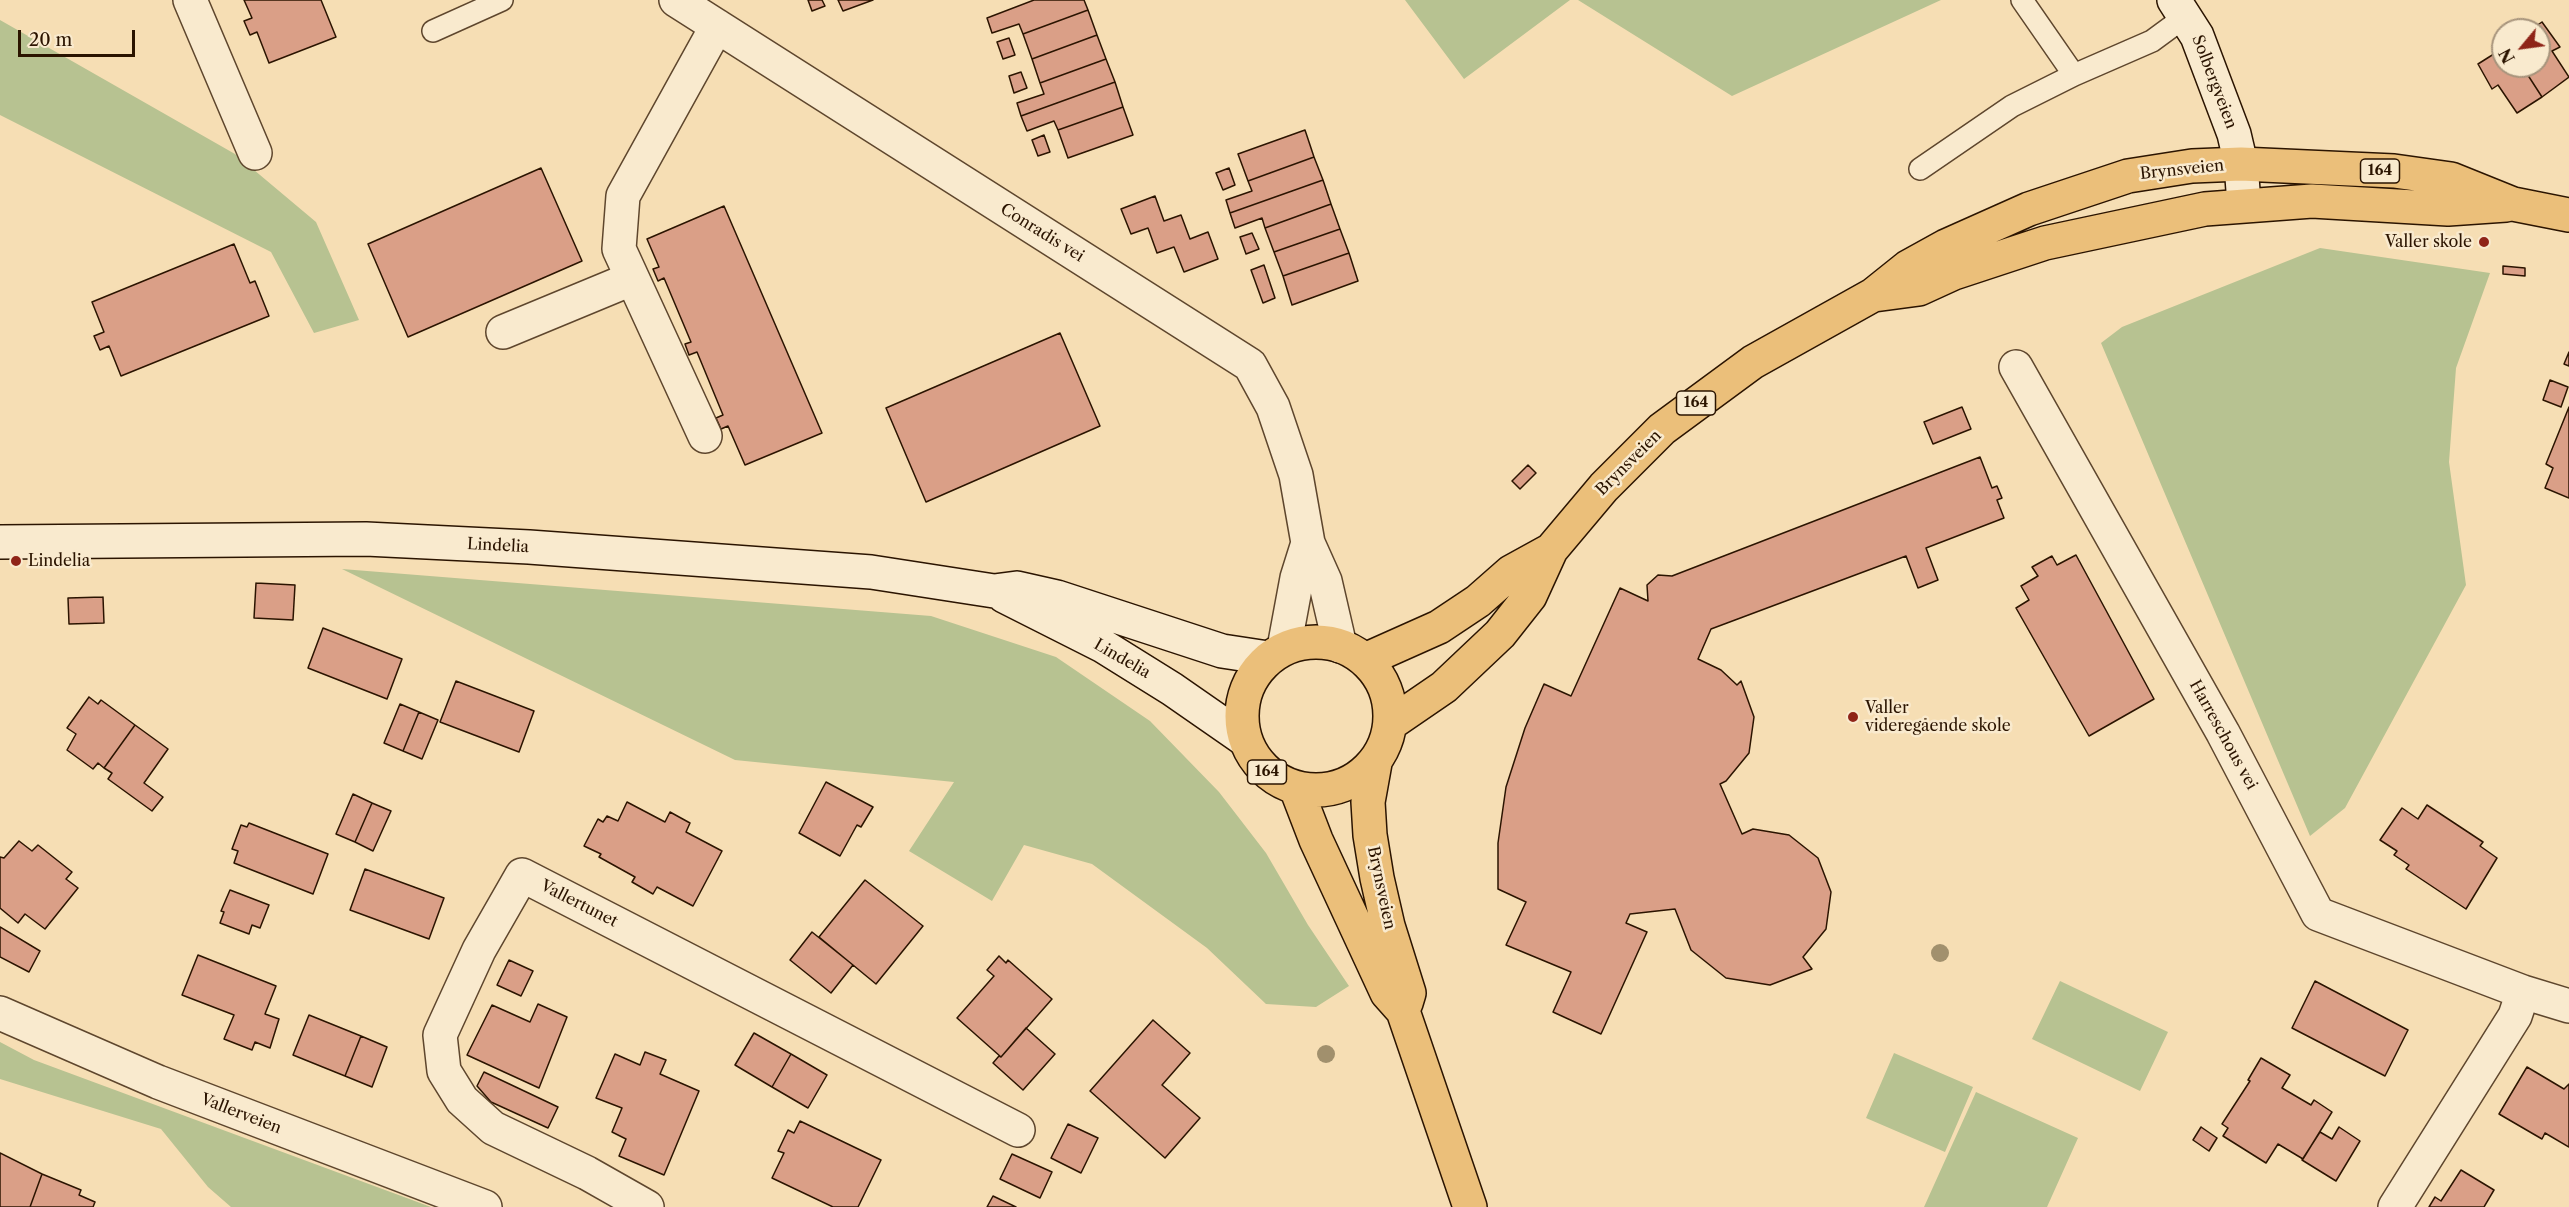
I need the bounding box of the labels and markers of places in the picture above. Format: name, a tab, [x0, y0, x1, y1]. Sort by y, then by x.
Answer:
place label: Valler skole	[2385, 232, 2472, 252]
marker: Valler skole	[2477, 235, 2491, 249]
place label: Lindelia	[28, 551, 90, 571]
marker: Lindelia	[9, 554, 23, 568]
place label: Valler videregående skole	[1865, 698, 2011, 736]
marker: Valler videregående skole	[1846, 710, 1860, 724]

